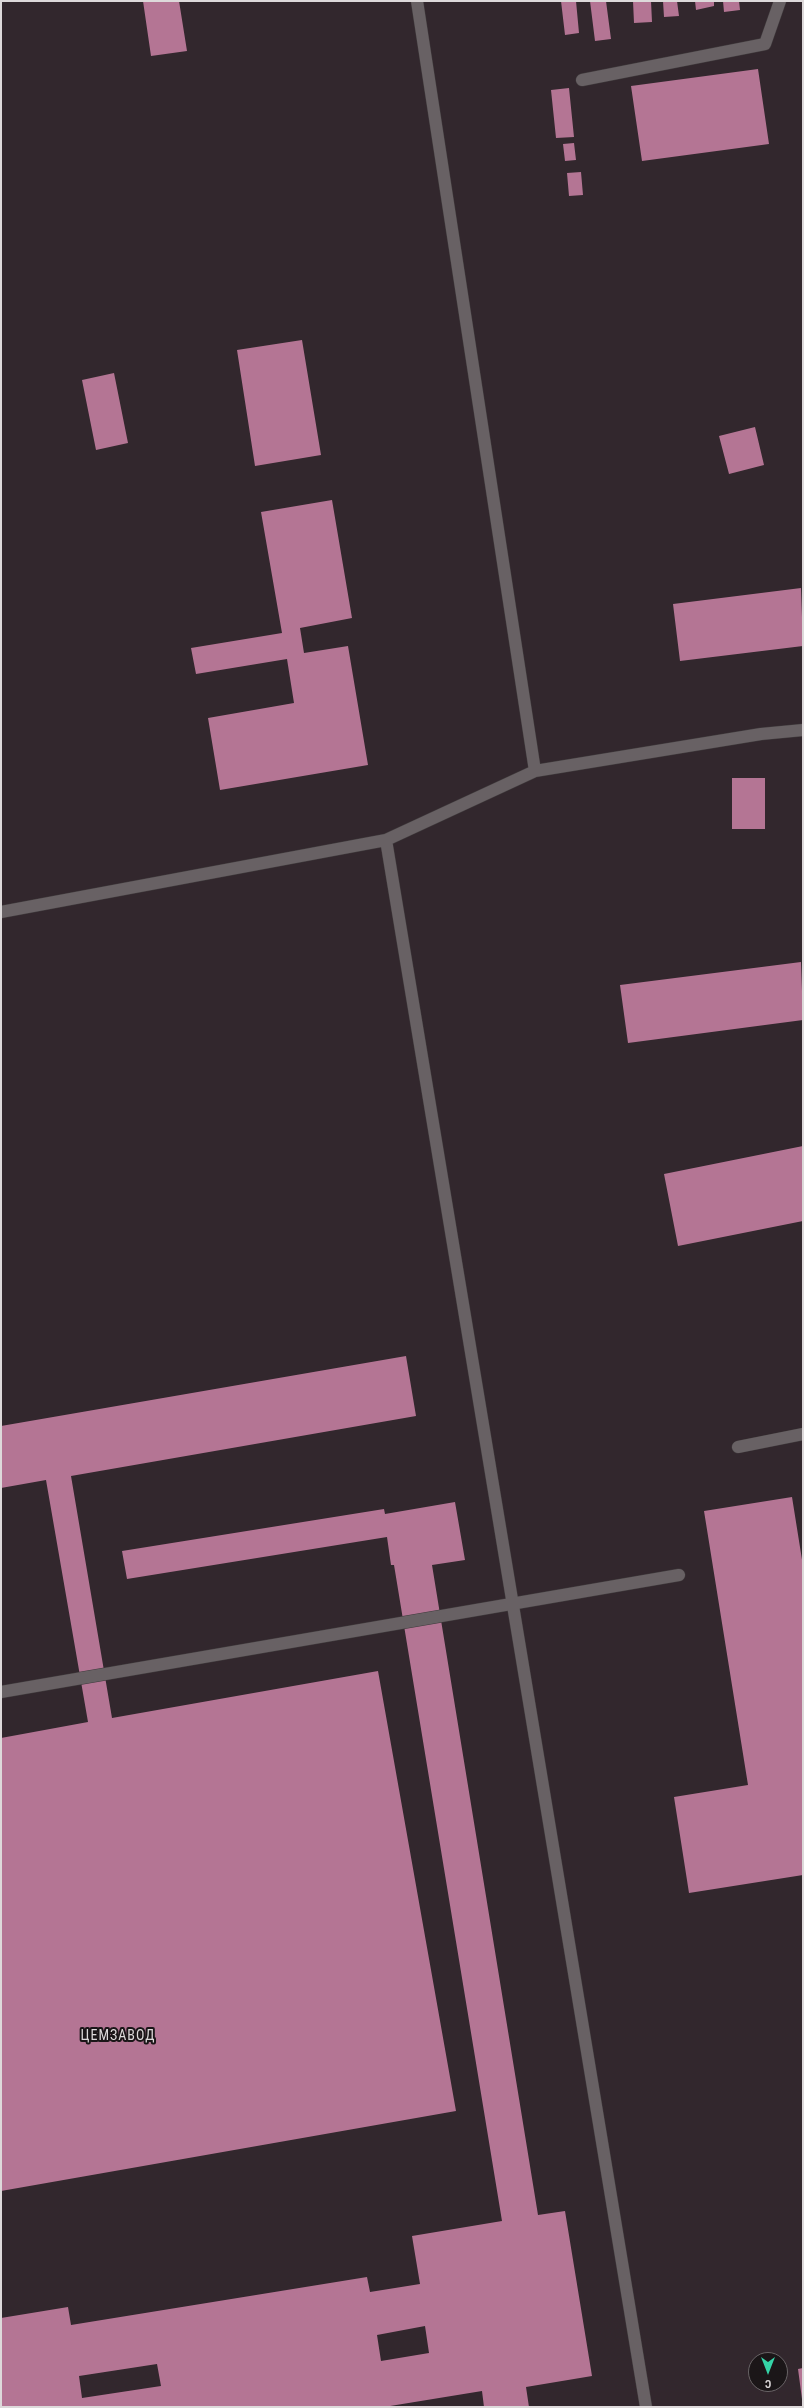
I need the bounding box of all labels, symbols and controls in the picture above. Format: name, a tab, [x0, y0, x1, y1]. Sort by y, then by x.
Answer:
district label: ЦЕМЗАВОД	[81, 2028, 155, 2044]
north arrow	[748, 2352, 788, 2392]
text: С	[765, 2377, 771, 2390]

